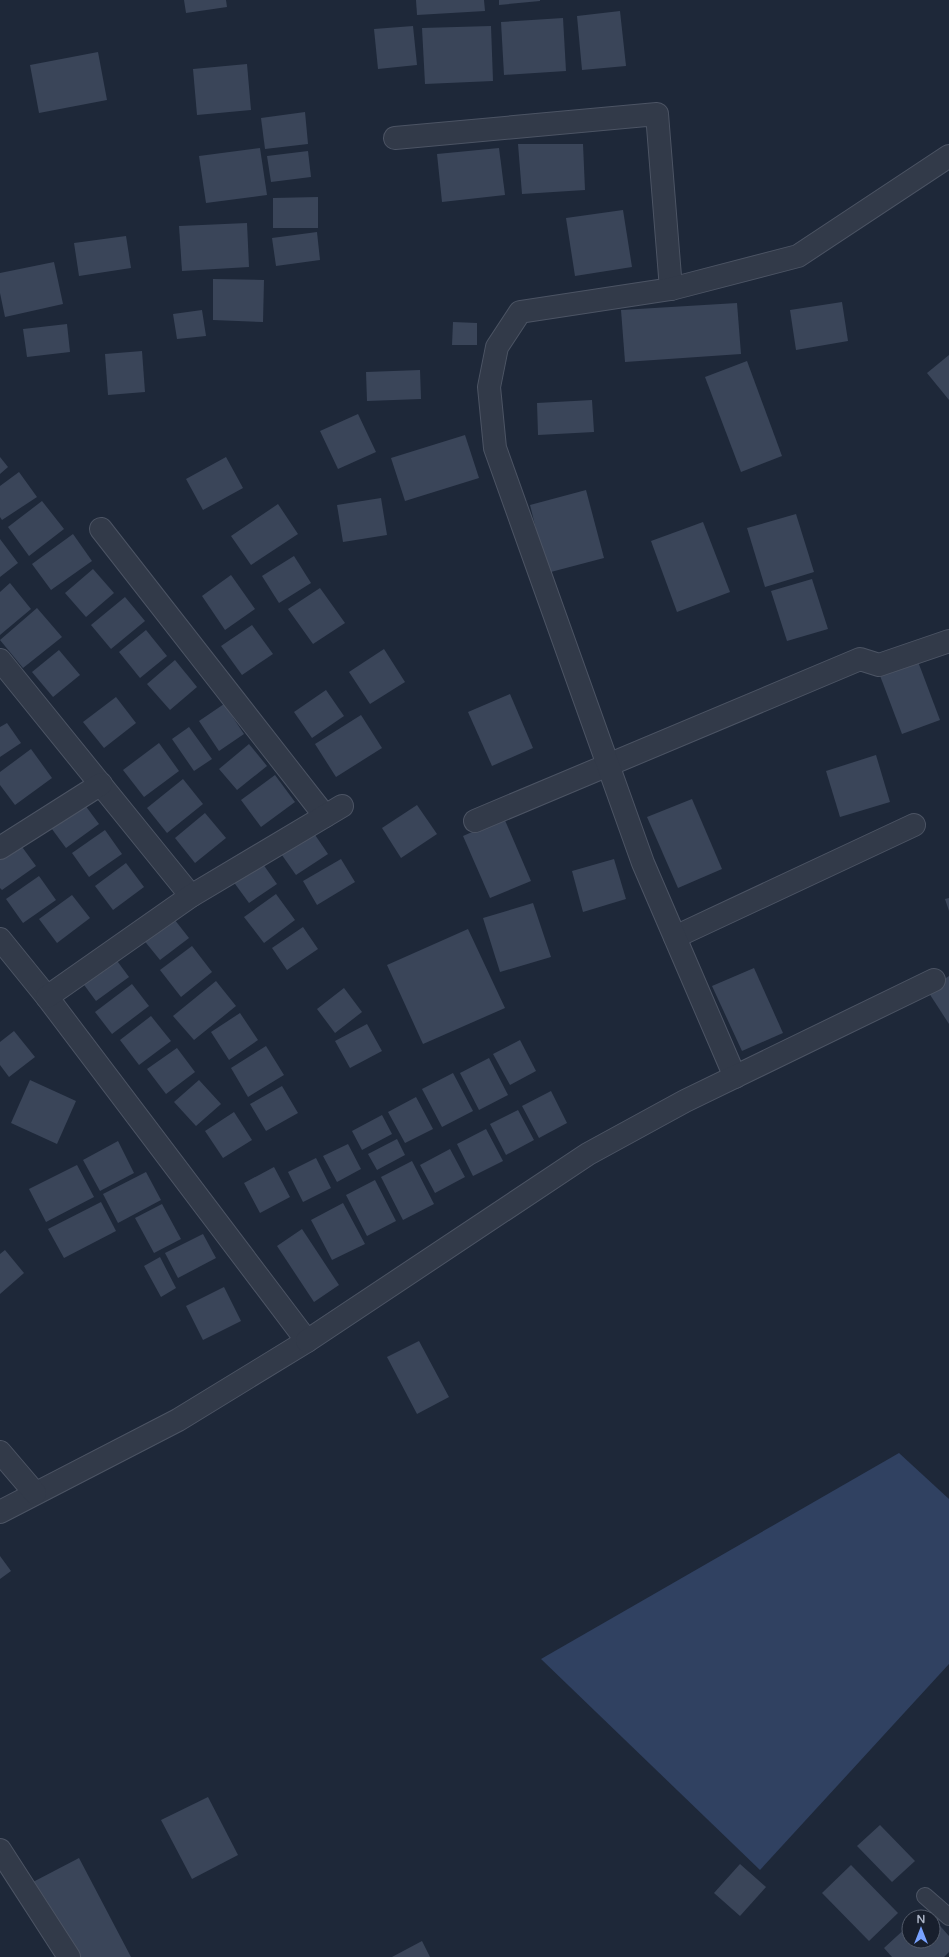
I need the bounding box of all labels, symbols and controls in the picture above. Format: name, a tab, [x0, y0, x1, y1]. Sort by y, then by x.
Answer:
north arrow	[901, 1909, 941, 1949]
text: N	[917, 1913, 925, 1926]

